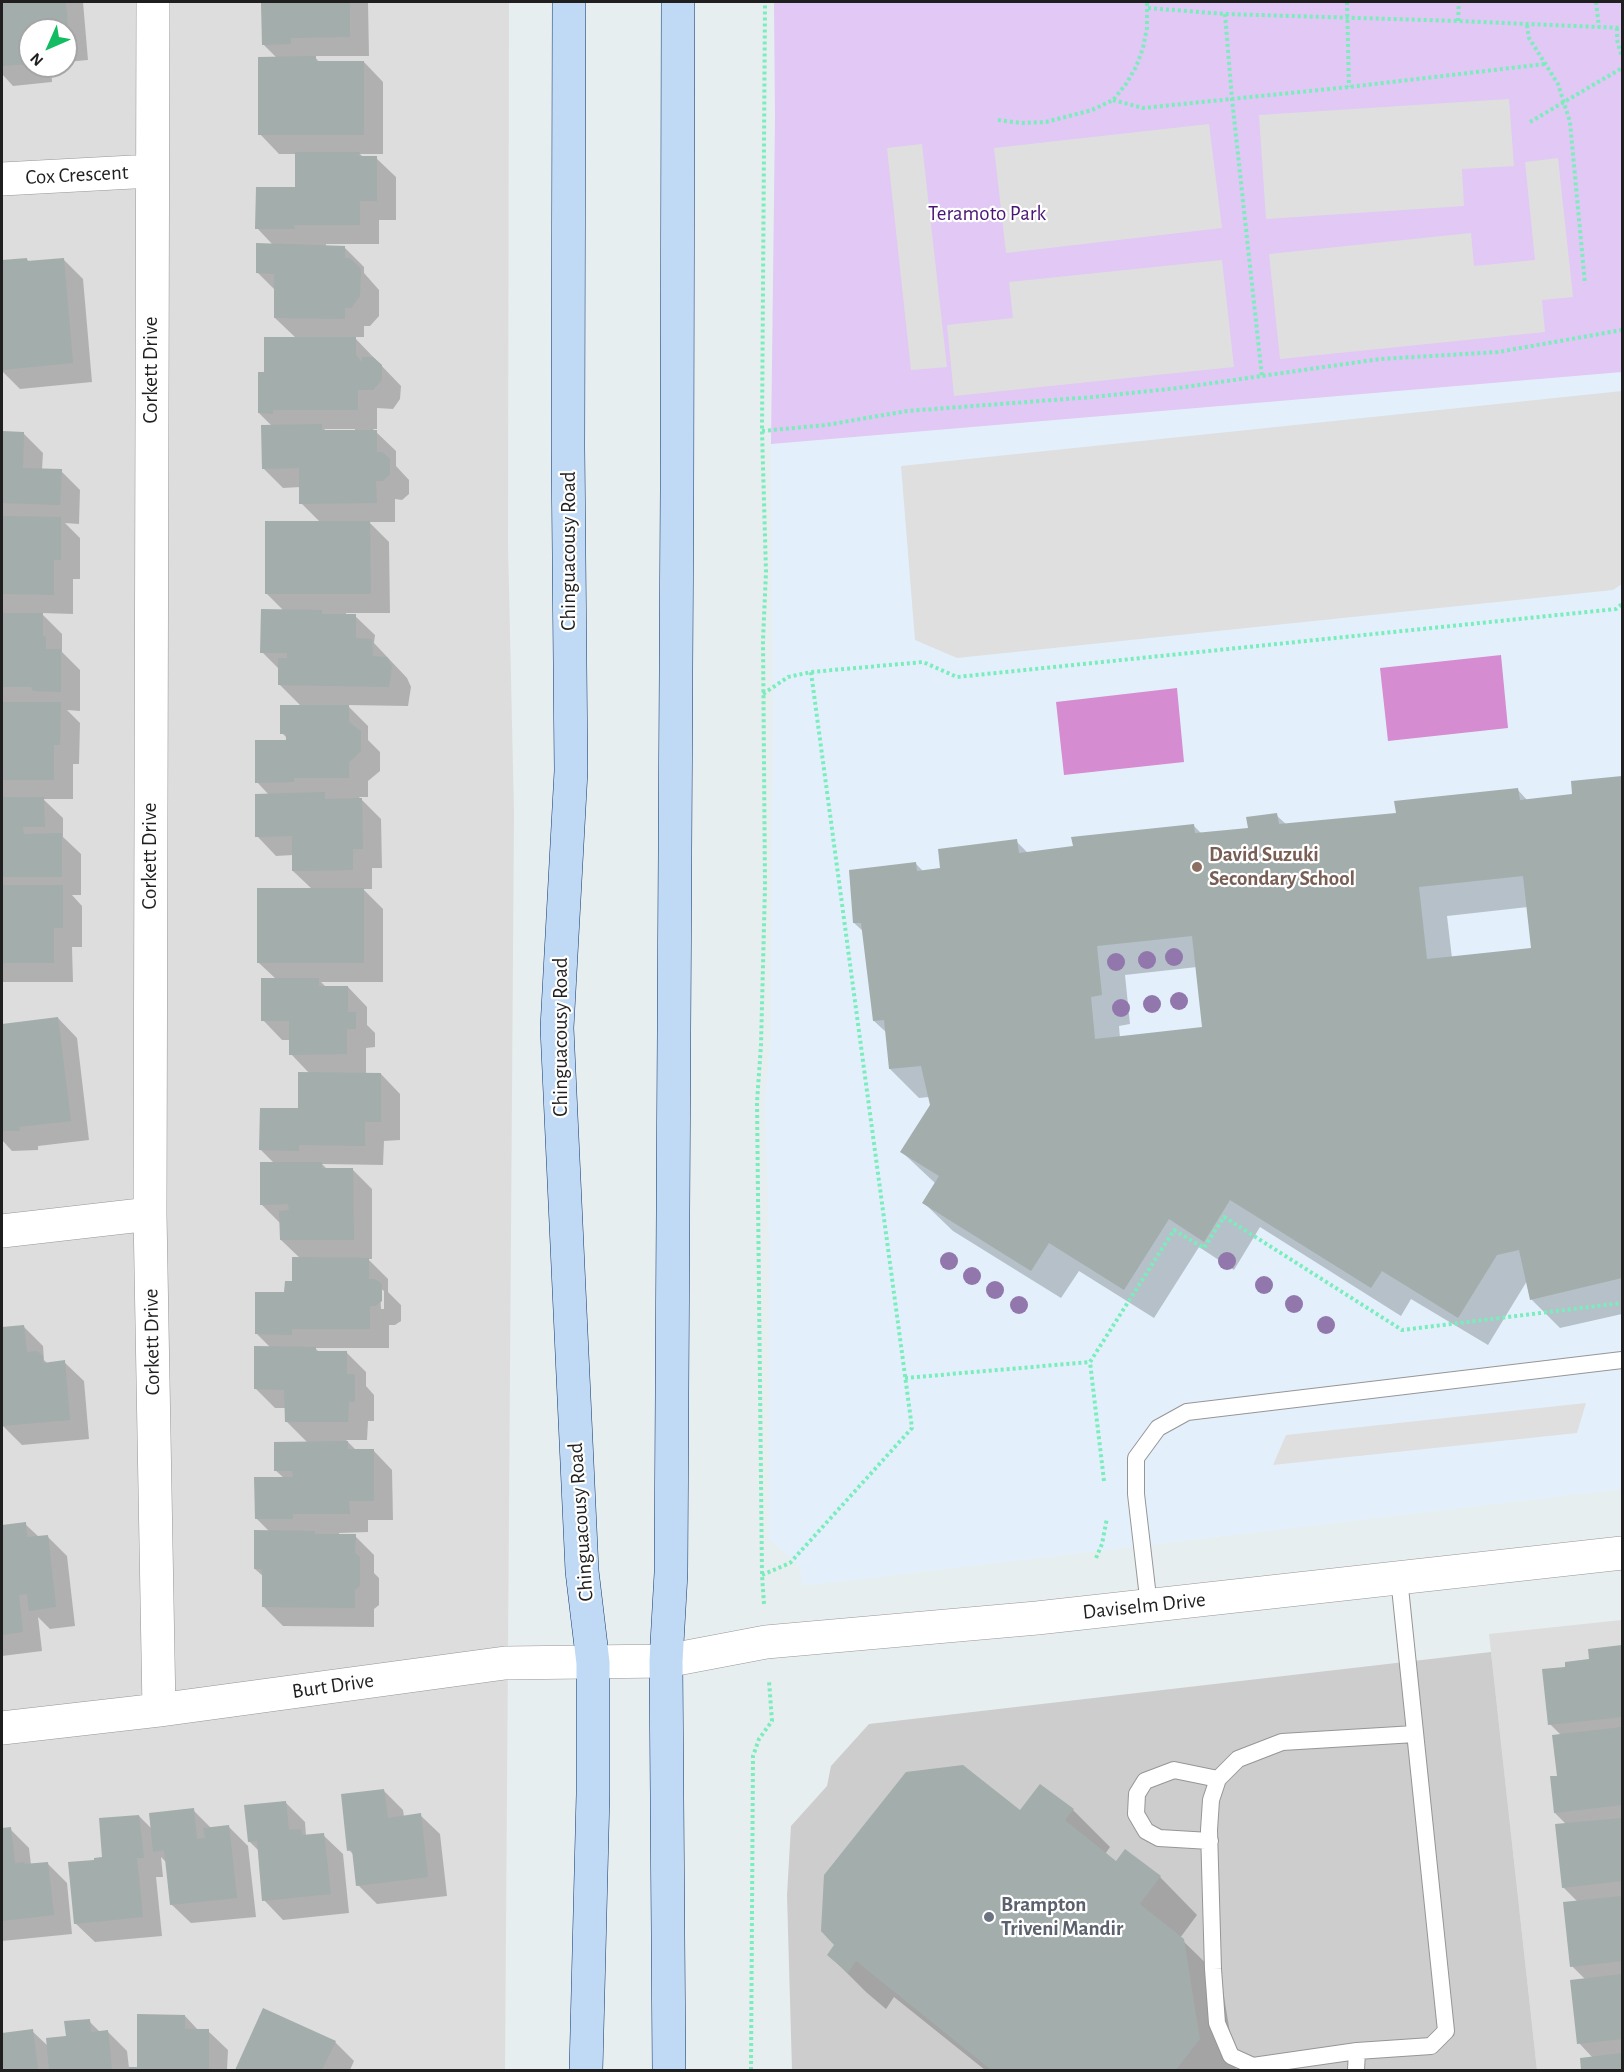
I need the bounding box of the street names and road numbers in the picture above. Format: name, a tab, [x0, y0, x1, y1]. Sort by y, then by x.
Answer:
street label: Cox Crescent	[25, 160, 129, 190]
street label: Corkett Drive	[138, 317, 164, 423]
street label: Chinguacousy Road	[556, 471, 582, 631]
street label: Corkett Drive	[137, 803, 163, 909]
street label: Chinguacousy Road	[548, 957, 574, 1117]
street label: Corkett Drive	[138, 1288, 166, 1396]
street label: Chinguacousy Road	[563, 1442, 599, 1602]
street label: Daviselm Drive	[1081, 1587, 1207, 1625]
street label: Burt Drive	[290, 1668, 376, 1704]

